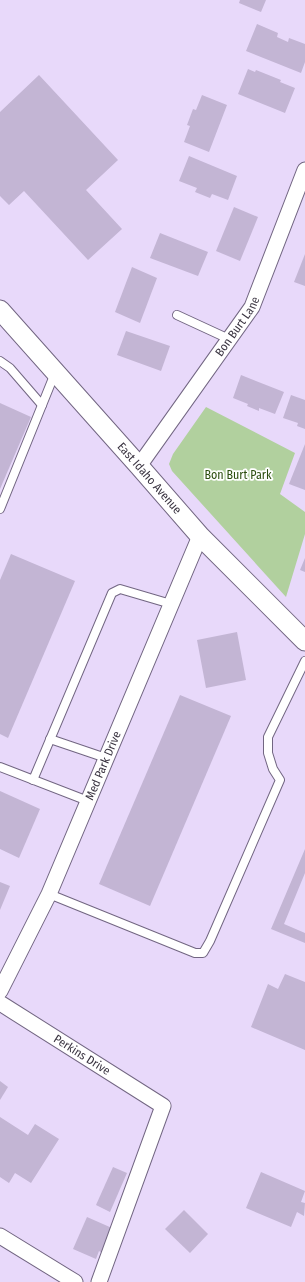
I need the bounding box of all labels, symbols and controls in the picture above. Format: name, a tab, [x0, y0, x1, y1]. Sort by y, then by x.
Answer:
street label: Bon Burt Lane	[212, 295, 262, 359]
street label: East Idaho Avenue	[114, 440, 185, 517]
park label: Bon Burt Park	[204, 468, 272, 482]
street label: Med Park Drive	[82, 729, 124, 802]
street label: Perkins Drive	[51, 1032, 113, 1078]

